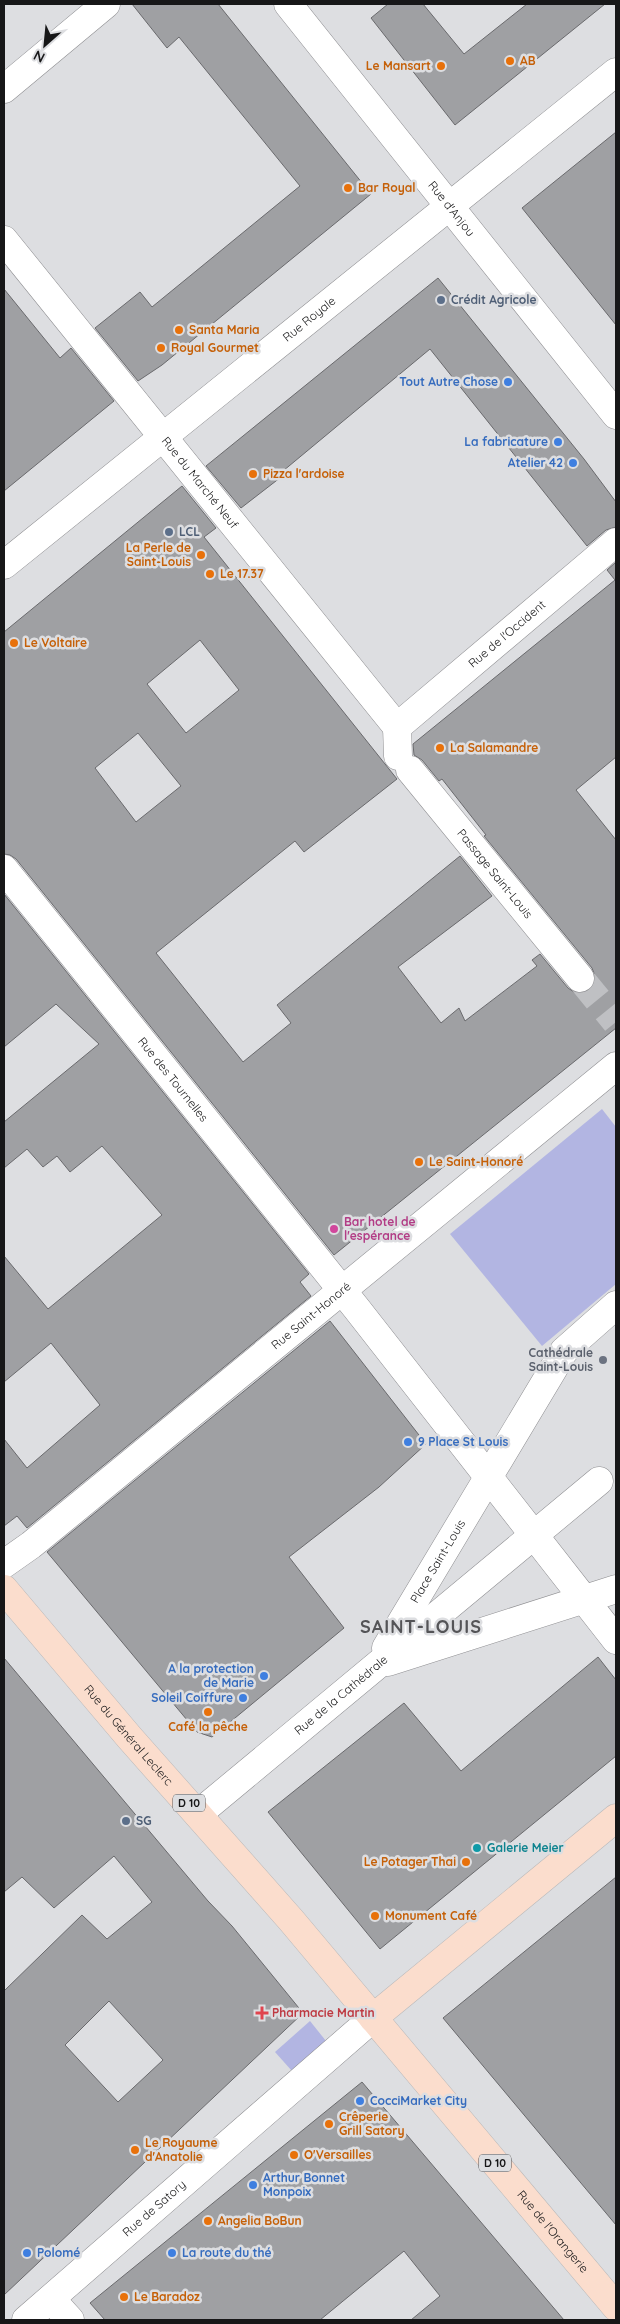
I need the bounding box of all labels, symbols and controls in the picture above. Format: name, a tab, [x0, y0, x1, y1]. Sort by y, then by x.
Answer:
north arrow	[20, 20, 70, 70]
text: N	[30, 46, 48, 67]
place label: AB	[520, 53, 536, 68]
marker: AB	[504, 55, 516, 67]
place label: Le Mansart	[366, 58, 431, 73]
marker: Le Mansart	[435, 60, 447, 72]
street label: Rue d'Anjou	[425, 178, 478, 239]
place label: Bar Royal	[358, 180, 415, 195]
marker: Bar Royal	[342, 182, 354, 194]
place label: Crédit Agricole	[451, 292, 536, 307]
street label: Rue Royale	[279, 293, 339, 344]
marker: Crédit Agricole	[435, 294, 447, 306]
place label: Santa Maria	[189, 322, 260, 337]
marker: Santa Maria	[173, 324, 185, 336]
place label: Royal Gourmet	[171, 340, 259, 355]
marker: Royal Gourmet	[155, 342, 167, 354]
place label: Tout Autre Chose	[399, 374, 498, 389]
marker: Tout Autre Chose	[502, 376, 514, 388]
street label: Rue du Marché Neuf	[159, 434, 242, 532]
place label: La fabricature	[464, 434, 548, 449]
marker: La fabricature	[552, 436, 564, 448]
place label: Atelier 42	[508, 455, 563, 470]
marker: Atelier 42	[567, 457, 579, 469]
place label: Pizza l'ardoise	[263, 466, 345, 481]
marker: Pizza l'ardoise	[247, 468, 259, 480]
place label: LCL	[179, 524, 200, 539]
marker: LCL	[163, 526, 175, 538]
place label: La Perle de Saint-Louis	[126, 540, 191, 569]
marker: La Perle de Saint-Louis	[195, 549, 207, 561]
place label: Le 17.37	[220, 566, 264, 581]
marker: Le 17.37	[204, 568, 216, 580]
street label: Rue de l'Occident	[465, 597, 548, 671]
place label: Le Voltaire	[24, 635, 87, 650]
marker: Le Voltaire	[8, 637, 20, 649]
place label: La Salamandre	[450, 740, 538, 755]
marker: La Salamandre	[434, 742, 446, 754]
street label: Passage Saint-Louis	[454, 826, 536, 922]
street label: Rue des Tournelles	[135, 1034, 212, 1125]
place label: Le Saint-Honoré	[429, 1154, 523, 1169]
marker: Le Saint-Honoré	[413, 1156, 425, 1168]
place label: Bar hotel de l'espérance	[344, 1214, 416, 1243]
marker: Bar hotel de l'espérance	[328, 1223, 340, 1235]
street label: Rue Saint-Honoré	[268, 1278, 354, 1352]
place label: Cathédrale Saint-Louis	[529, 1345, 593, 1374]
marker: Cathédrale Saint-Louis	[597, 1354, 609, 1366]
place label: 9 Place St Louis	[418, 1434, 508, 1449]
marker: 9 Place St Louis	[402, 1436, 414, 1448]
street label: Place Saint-Louis	[407, 1516, 468, 1605]
district label: SAINT-LOUIS	[360, 1615, 482, 1638]
street label: Rue de la Cathédrale	[291, 1652, 391, 1738]
place label: A la protection de Marie	[168, 1661, 254, 1690]
marker: A la protection de Marie	[258, 1670, 270, 1682]
street label: Rue du Général Leclerc	[81, 1681, 176, 1788]
place label: Soleil Coiffure	[151, 1690, 233, 1705]
marker: Soleil Coiffure	[237, 1692, 249, 1704]
marker: Café la pêche	[202, 1706, 214, 1718]
place label: Café la pêche	[168, 1719, 248, 1734]
road number: D 10	[173, 1795, 205, 1812]
place label: SG	[136, 1813, 152, 1828]
marker: SG	[120, 1815, 132, 1827]
place label: Galerie Meier	[487, 1840, 564, 1855]
marker: Galerie Meier	[471, 1842, 483, 1854]
place label: Le Potager Thai	[364, 1854, 456, 1869]
marker: Le Potager Thai	[460, 1856, 472, 1868]
place label: Monument Café	[385, 1908, 477, 1923]
marker: Monument Café	[369, 1910, 381, 1922]
place label: Pharmacie Martin	[272, 2005, 375, 2020]
marker: Pharmacie Martin	[256, 2007, 268, 2019]
place label: CocciMarket City	[370, 2093, 467, 2108]
marker: CocciMarket City	[354, 2095, 366, 2107]
place label: Crêperie Grill Satory	[339, 2109, 405, 2138]
marker: Crêperie Grill Satory	[323, 2118, 335, 2130]
place label: Le Royaume d'Anatolie	[145, 2135, 218, 2164]
marker: Le Royaume d'Anatolie	[129, 2144, 141, 2156]
place label: O'Versailles	[304, 2147, 371, 2162]
marker: O'Versailles	[288, 2149, 300, 2161]
road number: D 10	[479, 2154, 511, 2172]
place label: Arthur Bonnet Monpoix	[263, 2170, 345, 2199]
street label: Rue de Satory	[119, 2176, 189, 2240]
marker: Arthur Bonnet Monpoix	[247, 2179, 259, 2191]
street label: Rue de l'Orangerie	[514, 2187, 592, 2276]
place label: Angelia BoBun	[218, 2213, 302, 2228]
marker: Angelia BoBun	[202, 2215, 214, 2227]
place label: Polomé	[37, 2245, 80, 2260]
place label: La route du thé	[182, 2245, 272, 2260]
marker: Polomé	[21, 2247, 33, 2259]
marker: La route du thé	[166, 2247, 178, 2259]
place label: Le Baradoz	[134, 2289, 200, 2304]
marker: Le Baradoz	[118, 2291, 130, 2303]

